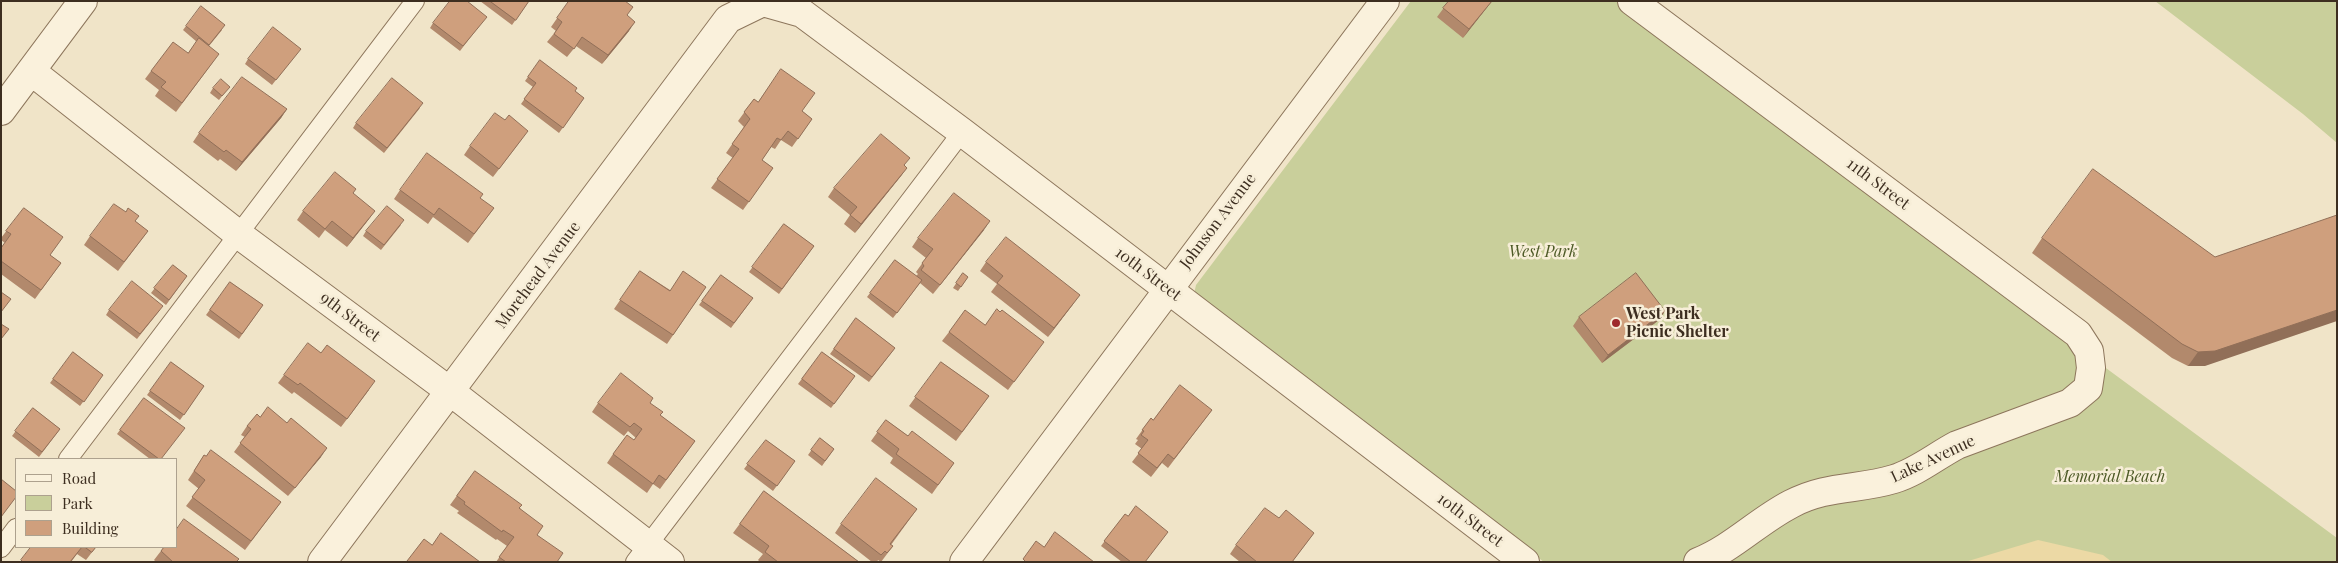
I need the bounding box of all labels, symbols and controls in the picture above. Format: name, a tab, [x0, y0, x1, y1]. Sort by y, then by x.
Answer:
street label: 11th Street	[1843, 154, 1913, 214]
street label: Johnson Avenue	[1176, 169, 1260, 273]
street label: Morehead Avenue	[492, 218, 584, 332]
park label: West Park	[1509, 242, 1577, 262]
street label: 10th Street	[1111, 243, 1185, 305]
street label: 9th Street	[316, 288, 384, 346]
place label: West Park Picnic Shelter	[1626, 304, 1729, 342]
marker: West Park Picnic Shelter	[1610, 317, 1622, 329]
street label: Lake Avenue	[1888, 431, 1978, 487]
legend	[15, 458, 178, 548]
park label: Memorial Beach	[2055, 467, 2165, 487]
text: Road	[62, 468, 96, 488]
street label: 10th Street	[1433, 489, 1507, 551]
text: Park	[62, 493, 93, 513]
text: Building	[62, 518, 118, 538]

